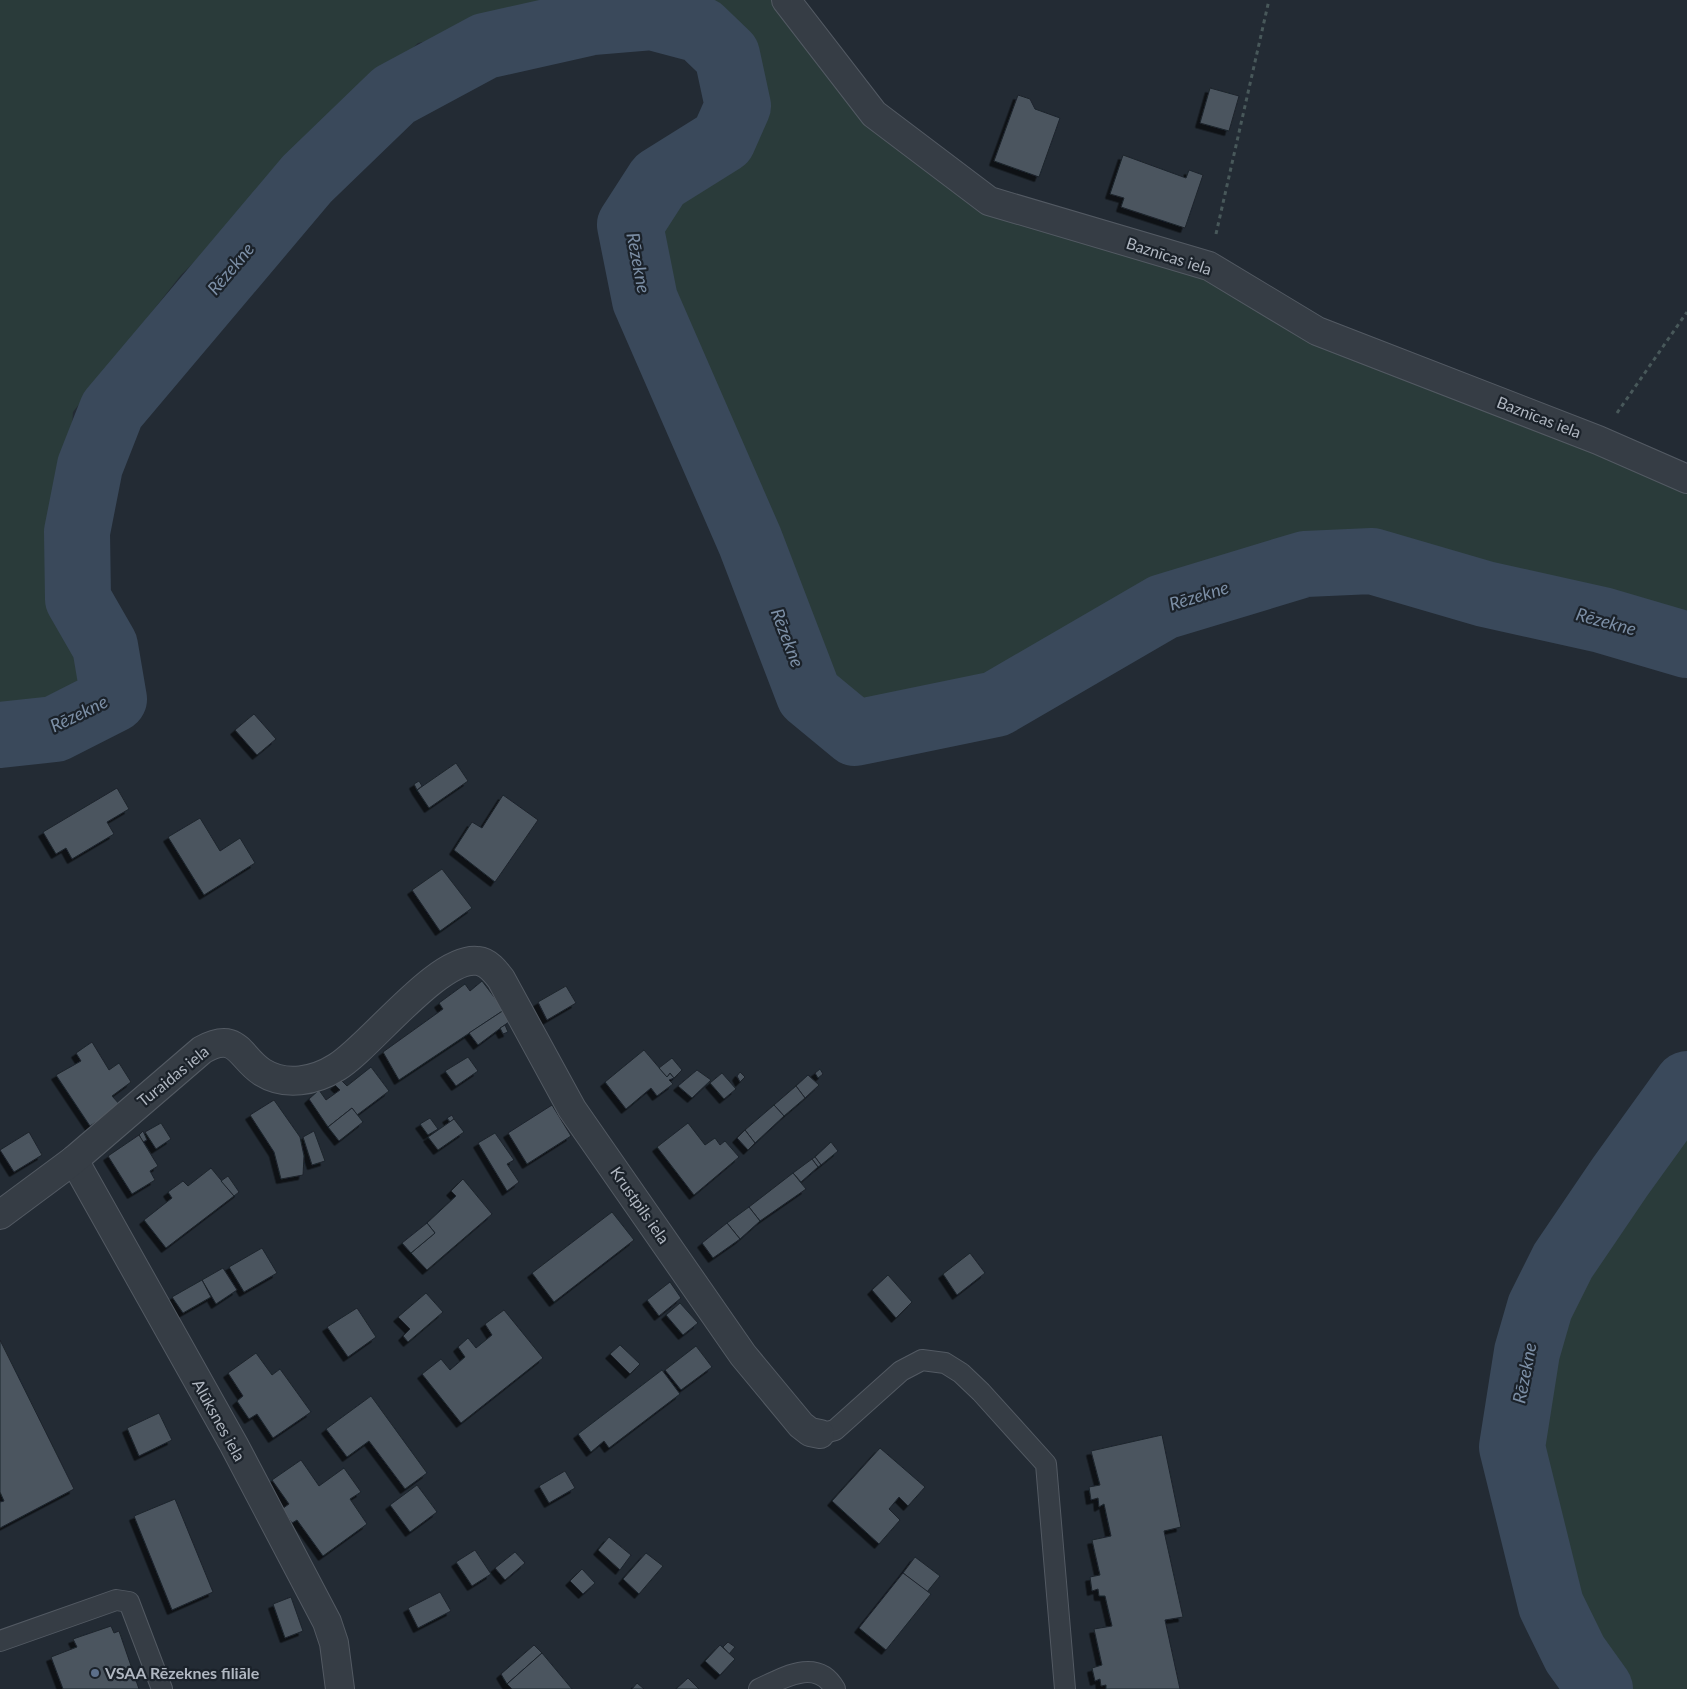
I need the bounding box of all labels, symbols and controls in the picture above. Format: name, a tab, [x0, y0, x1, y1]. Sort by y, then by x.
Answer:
water label: Rēzekne	[622, 231, 656, 295]
street label: Baznīcas iela	[1124, 233, 1214, 278]
water label: Rēzekne	[202, 238, 258, 299]
street label: Baznīcas iela	[1494, 392, 1584, 441]
water label: Rēzekne	[1166, 576, 1231, 615]
water label: Rēzekne	[1574, 602, 1639, 640]
water label: Rēzekne	[767, 605, 809, 670]
water label: Rēzekne	[46, 690, 111, 736]
street label: Turaidas iela	[133, 1041, 212, 1110]
street label: Krustpils iela	[607, 1163, 674, 1247]
water label: Rēzekne	[1507, 1341, 1541, 1405]
street label: Alūksnes iela	[189, 1375, 250, 1464]
place label: VSAA Rēzeknes filiāle	[104, 1663, 260, 1682]
marker: VSAA Rēzeknes filiāle	[89, 1667, 101, 1679]

